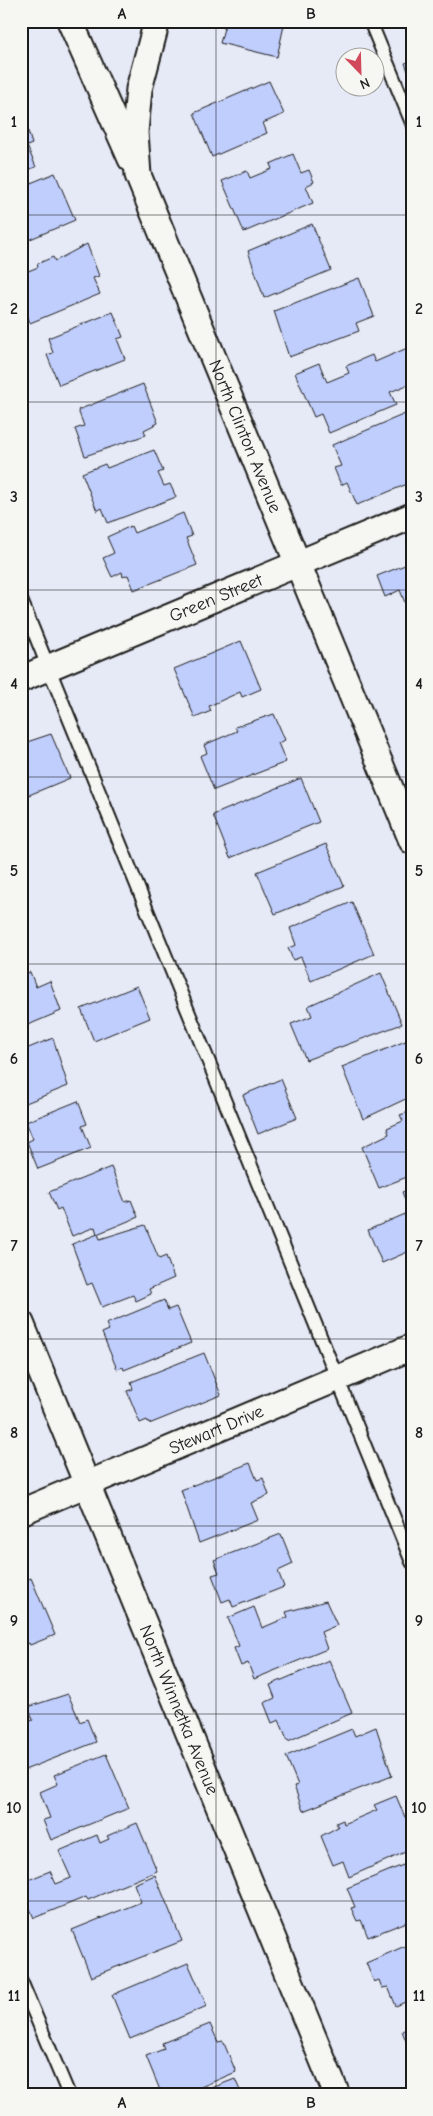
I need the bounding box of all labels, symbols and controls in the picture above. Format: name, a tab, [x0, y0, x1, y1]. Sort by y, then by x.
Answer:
text: A	[118, 5, 127, 23]
text: B	[306, 5, 316, 23]
north arrow	[336, 48, 386, 98]
text: N	[357, 74, 372, 93]
text: 1	[11, 113, 17, 131]
text: 1	[416, 113, 422, 131]
text: 2	[10, 300, 18, 318]
text: 2	[415, 300, 423, 318]
street label: North Clinton Avenue	[204, 357, 286, 516]
text: 3	[10, 488, 18, 506]
text: 3	[415, 488, 423, 506]
street label: Green Street	[166, 569, 266, 627]
text: 4	[10, 675, 18, 693]
text: 4	[415, 675, 423, 693]
text: 5	[10, 862, 18, 880]
text: 5	[415, 862, 423, 880]
text: 6	[10, 1050, 18, 1068]
text: 6	[415, 1050, 423, 1068]
text: 7	[10, 1237, 18, 1255]
text: 7	[415, 1237, 423, 1255]
street label: Stewart Drive	[166, 1401, 267, 1459]
text: 8	[10, 1424, 18, 1442]
text: 8	[415, 1424, 423, 1442]
text: 9	[10, 1612, 18, 1630]
text: 9	[415, 1612, 423, 1630]
street label: North Winnetka Avenue	[135, 1622, 223, 1798]
text: 10	[6, 1799, 22, 1817]
text: 10	[411, 1799, 427, 1817]
text: 11	[8, 1987, 20, 2005]
text: 11	[413, 1987, 425, 2005]
text: A	[118, 2094, 127, 2112]
text: B	[306, 2094, 316, 2112]

